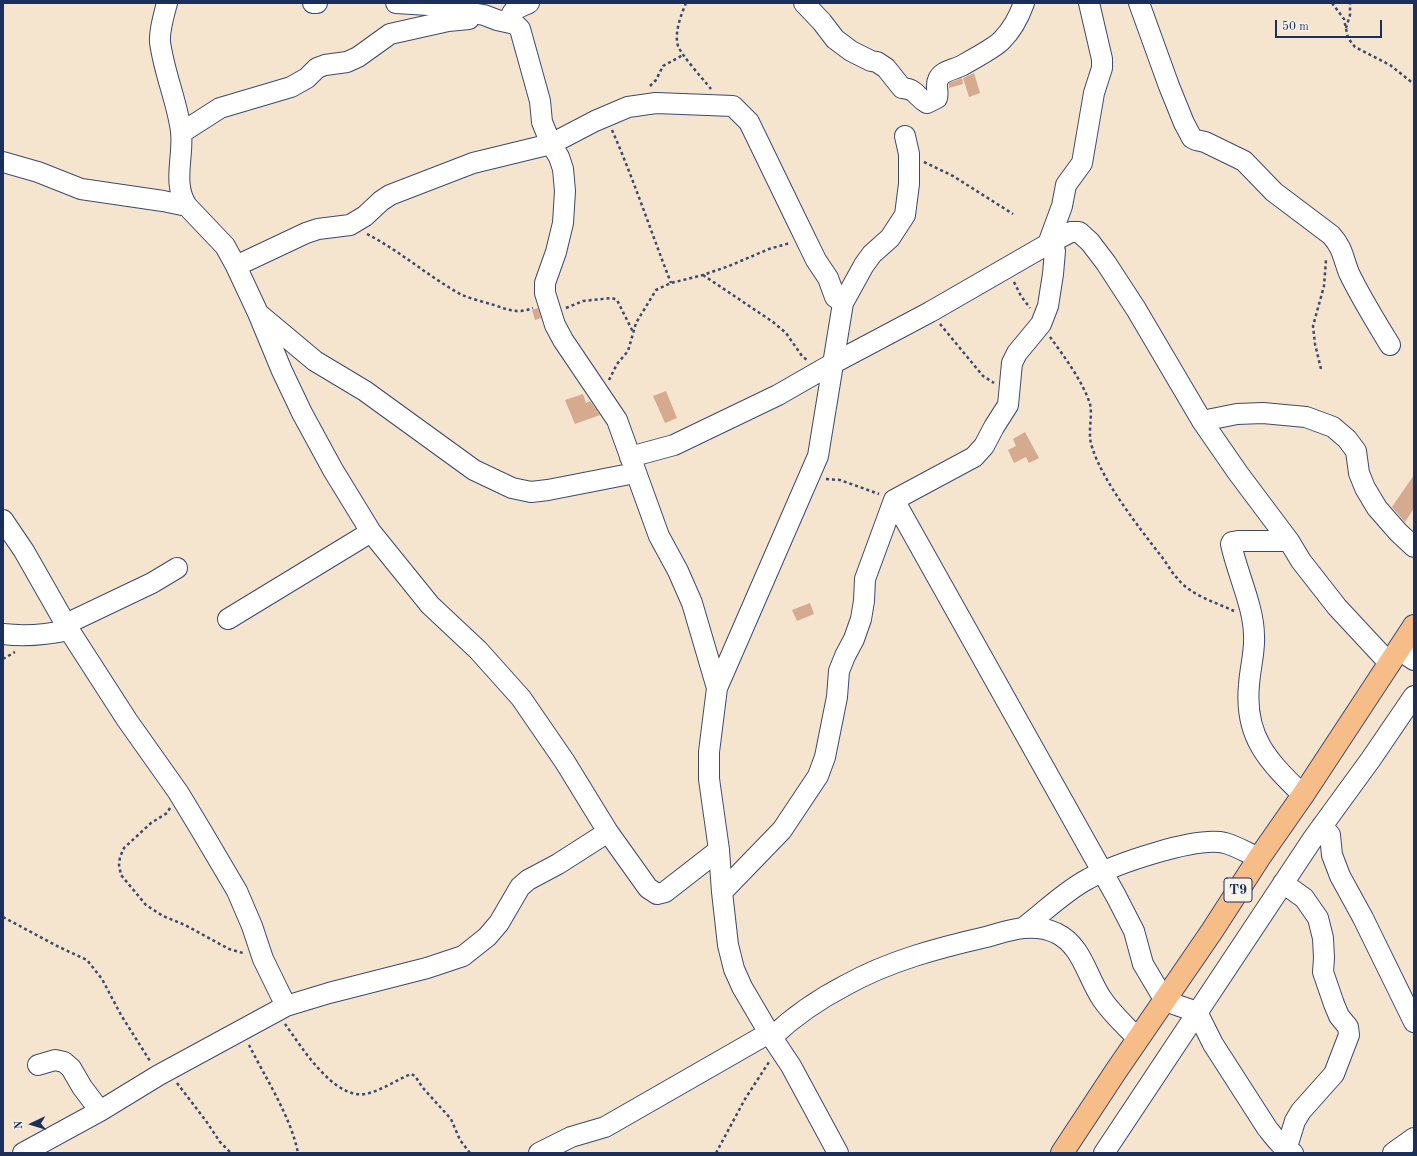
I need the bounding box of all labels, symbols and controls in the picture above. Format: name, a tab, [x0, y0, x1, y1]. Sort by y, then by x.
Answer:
scale bar	[1277, 12, 1384, 38]
text: 50 m	[1282, 21, 1309, 33]
road number: T9	[1224, 878, 1252, 902]
north arrow	[12, 1104, 52, 1144]
text: N	[14, 1120, 25, 1129]

